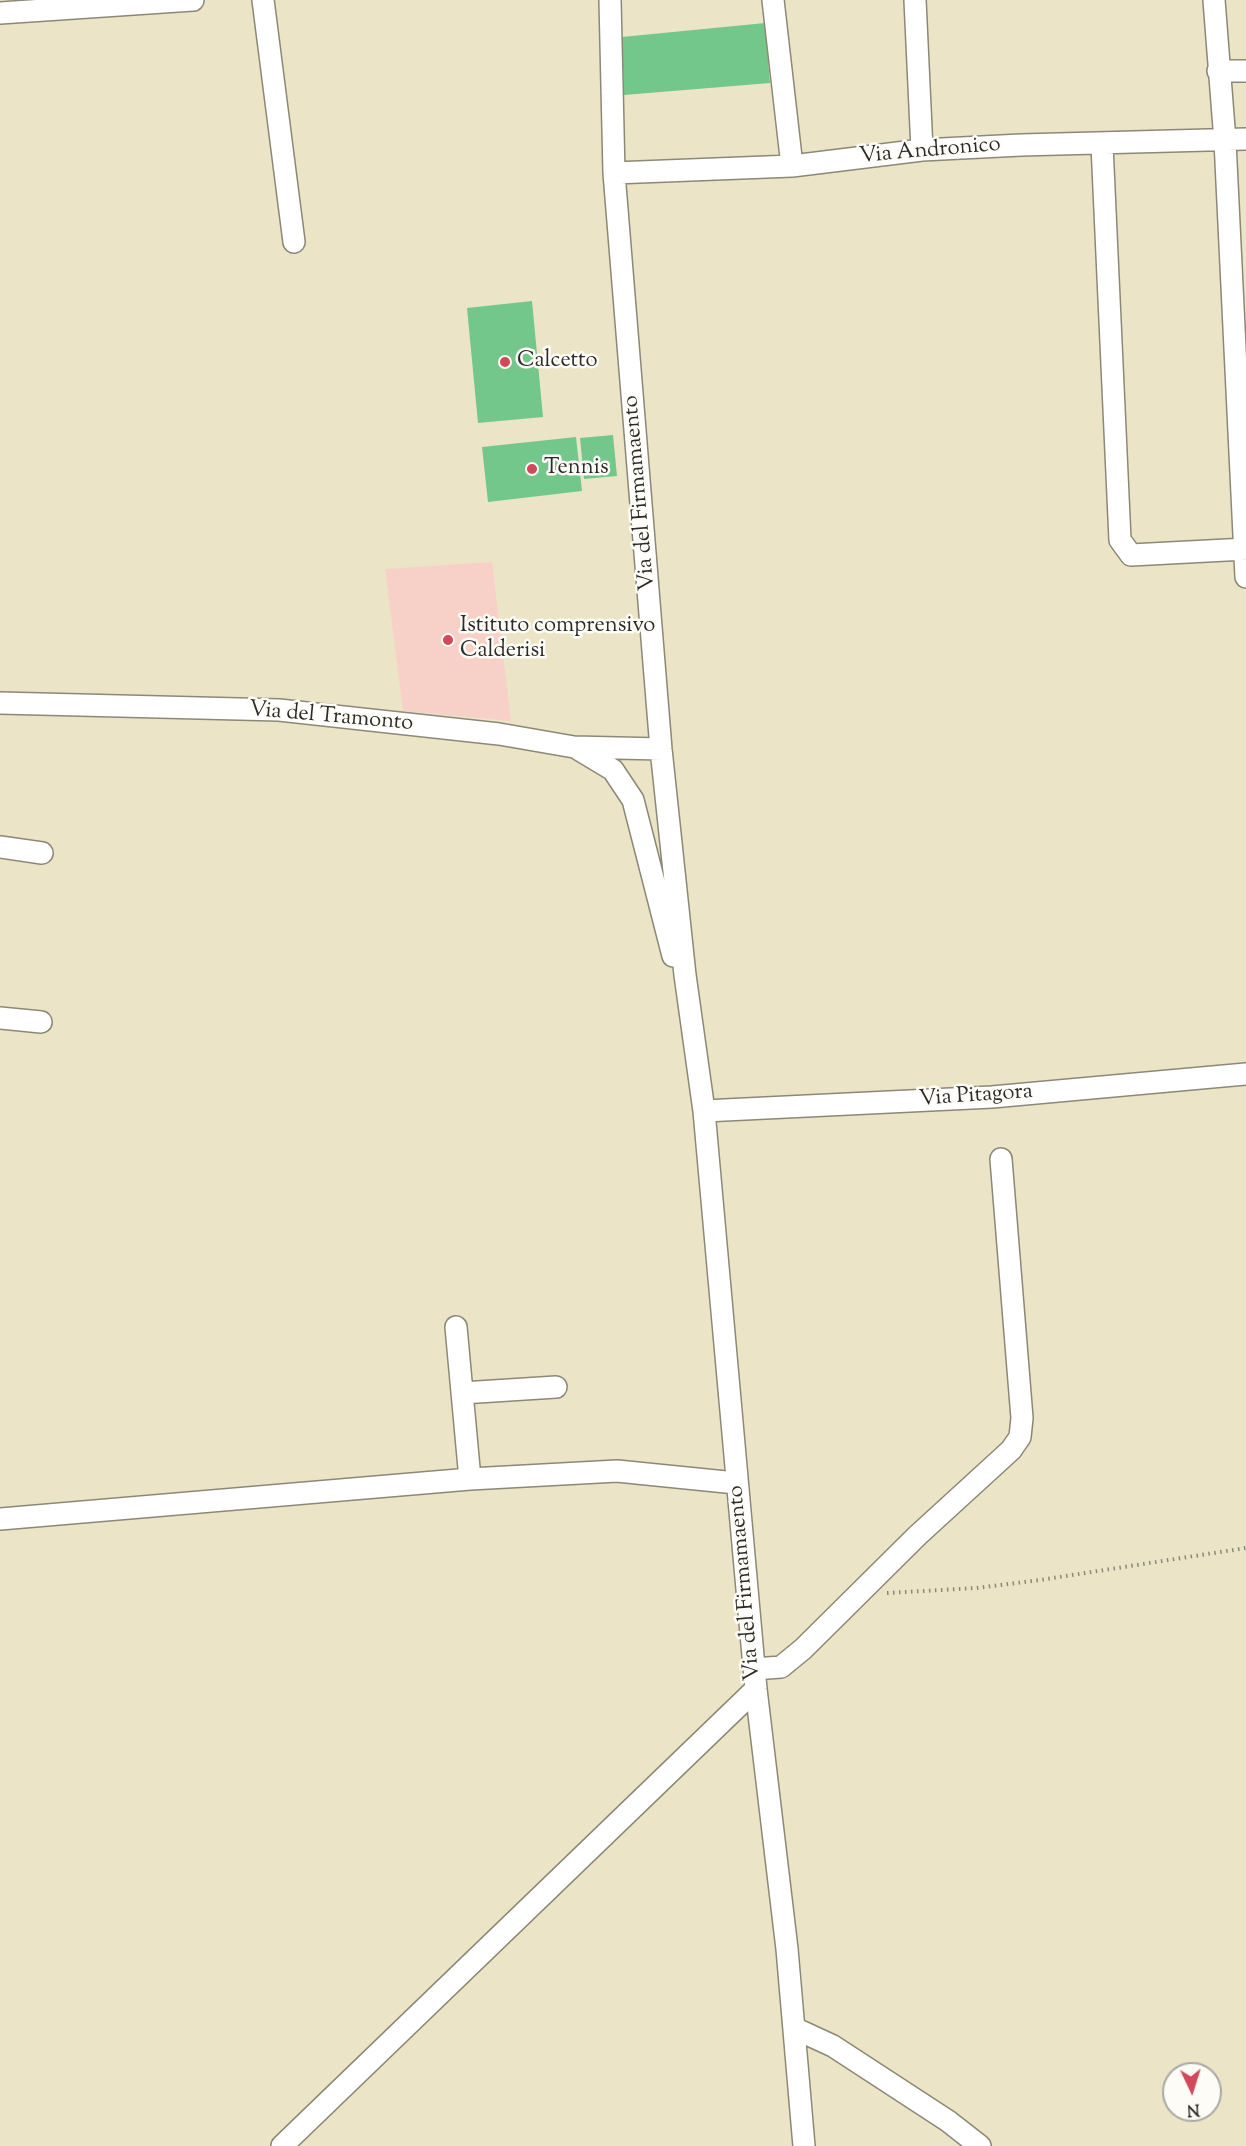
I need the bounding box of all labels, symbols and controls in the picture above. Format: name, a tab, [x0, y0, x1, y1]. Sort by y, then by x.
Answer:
street label: Via Andronico	[858, 133, 1002, 171]
place label: Calcetto	[517, 349, 598, 375]
marker: Calcetto	[498, 355, 512, 369]
street label: Via del Firmamaento	[619, 394, 663, 592]
place label: Tennis	[544, 456, 609, 482]
marker: Tennis	[525, 462, 539, 476]
place label: Istituto comprensivo Calderisi	[460, 614, 655, 666]
marker: Istituto comprensivo Calderisi	[441, 633, 455, 647]
street label: Via del Tramonto	[248, 698, 414, 738]
street label: Via Pitagora	[918, 1080, 1034, 1114]
street label: Via del Firmamaento	[724, 1484, 768, 1682]
north arrow	[1162, 2062, 1222, 2122]
text: N	[1186, 2097, 1200, 2120]

